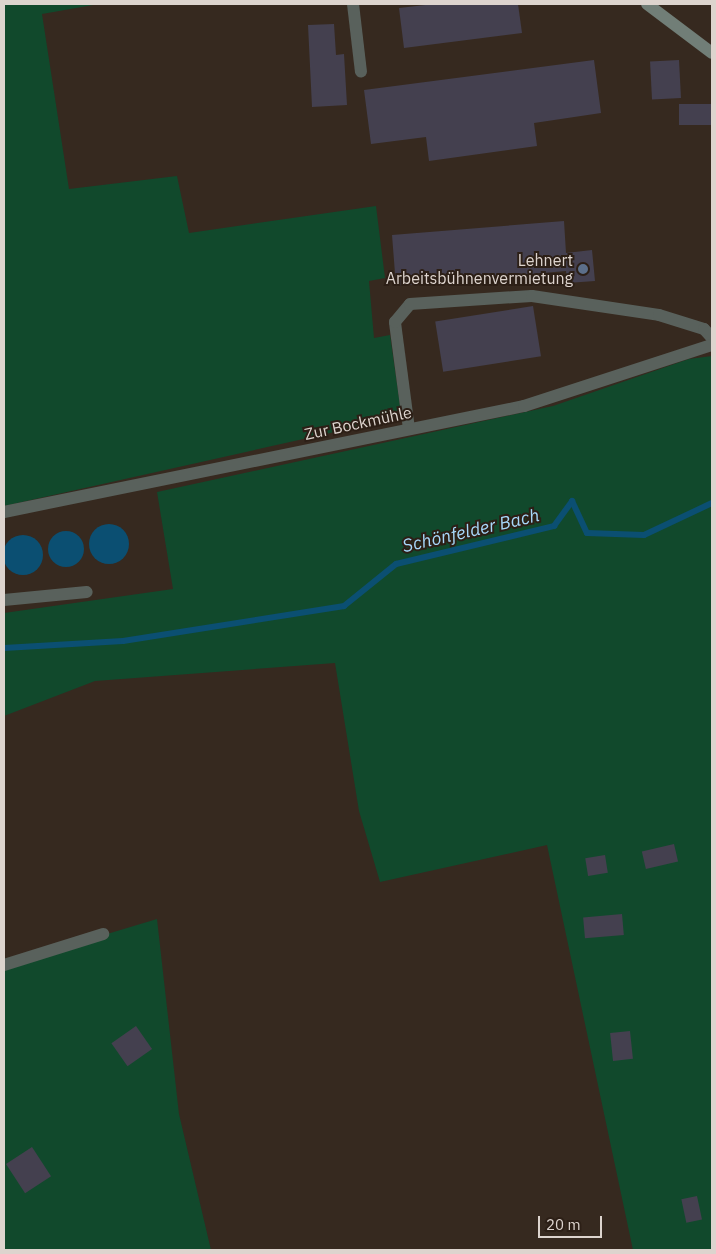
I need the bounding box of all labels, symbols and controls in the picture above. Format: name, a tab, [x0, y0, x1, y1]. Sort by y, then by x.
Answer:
place label: Lehnert Arbeitsbühnenvermietung	[386, 250, 573, 288]
marker: Lehnert Arbeitsbühnenvermietung	[577, 263, 589, 275]
street label: Zur Bockmühle	[303, 402, 413, 444]
water label: Schönfelder Bach	[400, 505, 542, 557]
scale bar	[541, 1206, 605, 1238]
text: 20 m	[546, 1215, 581, 1234]

